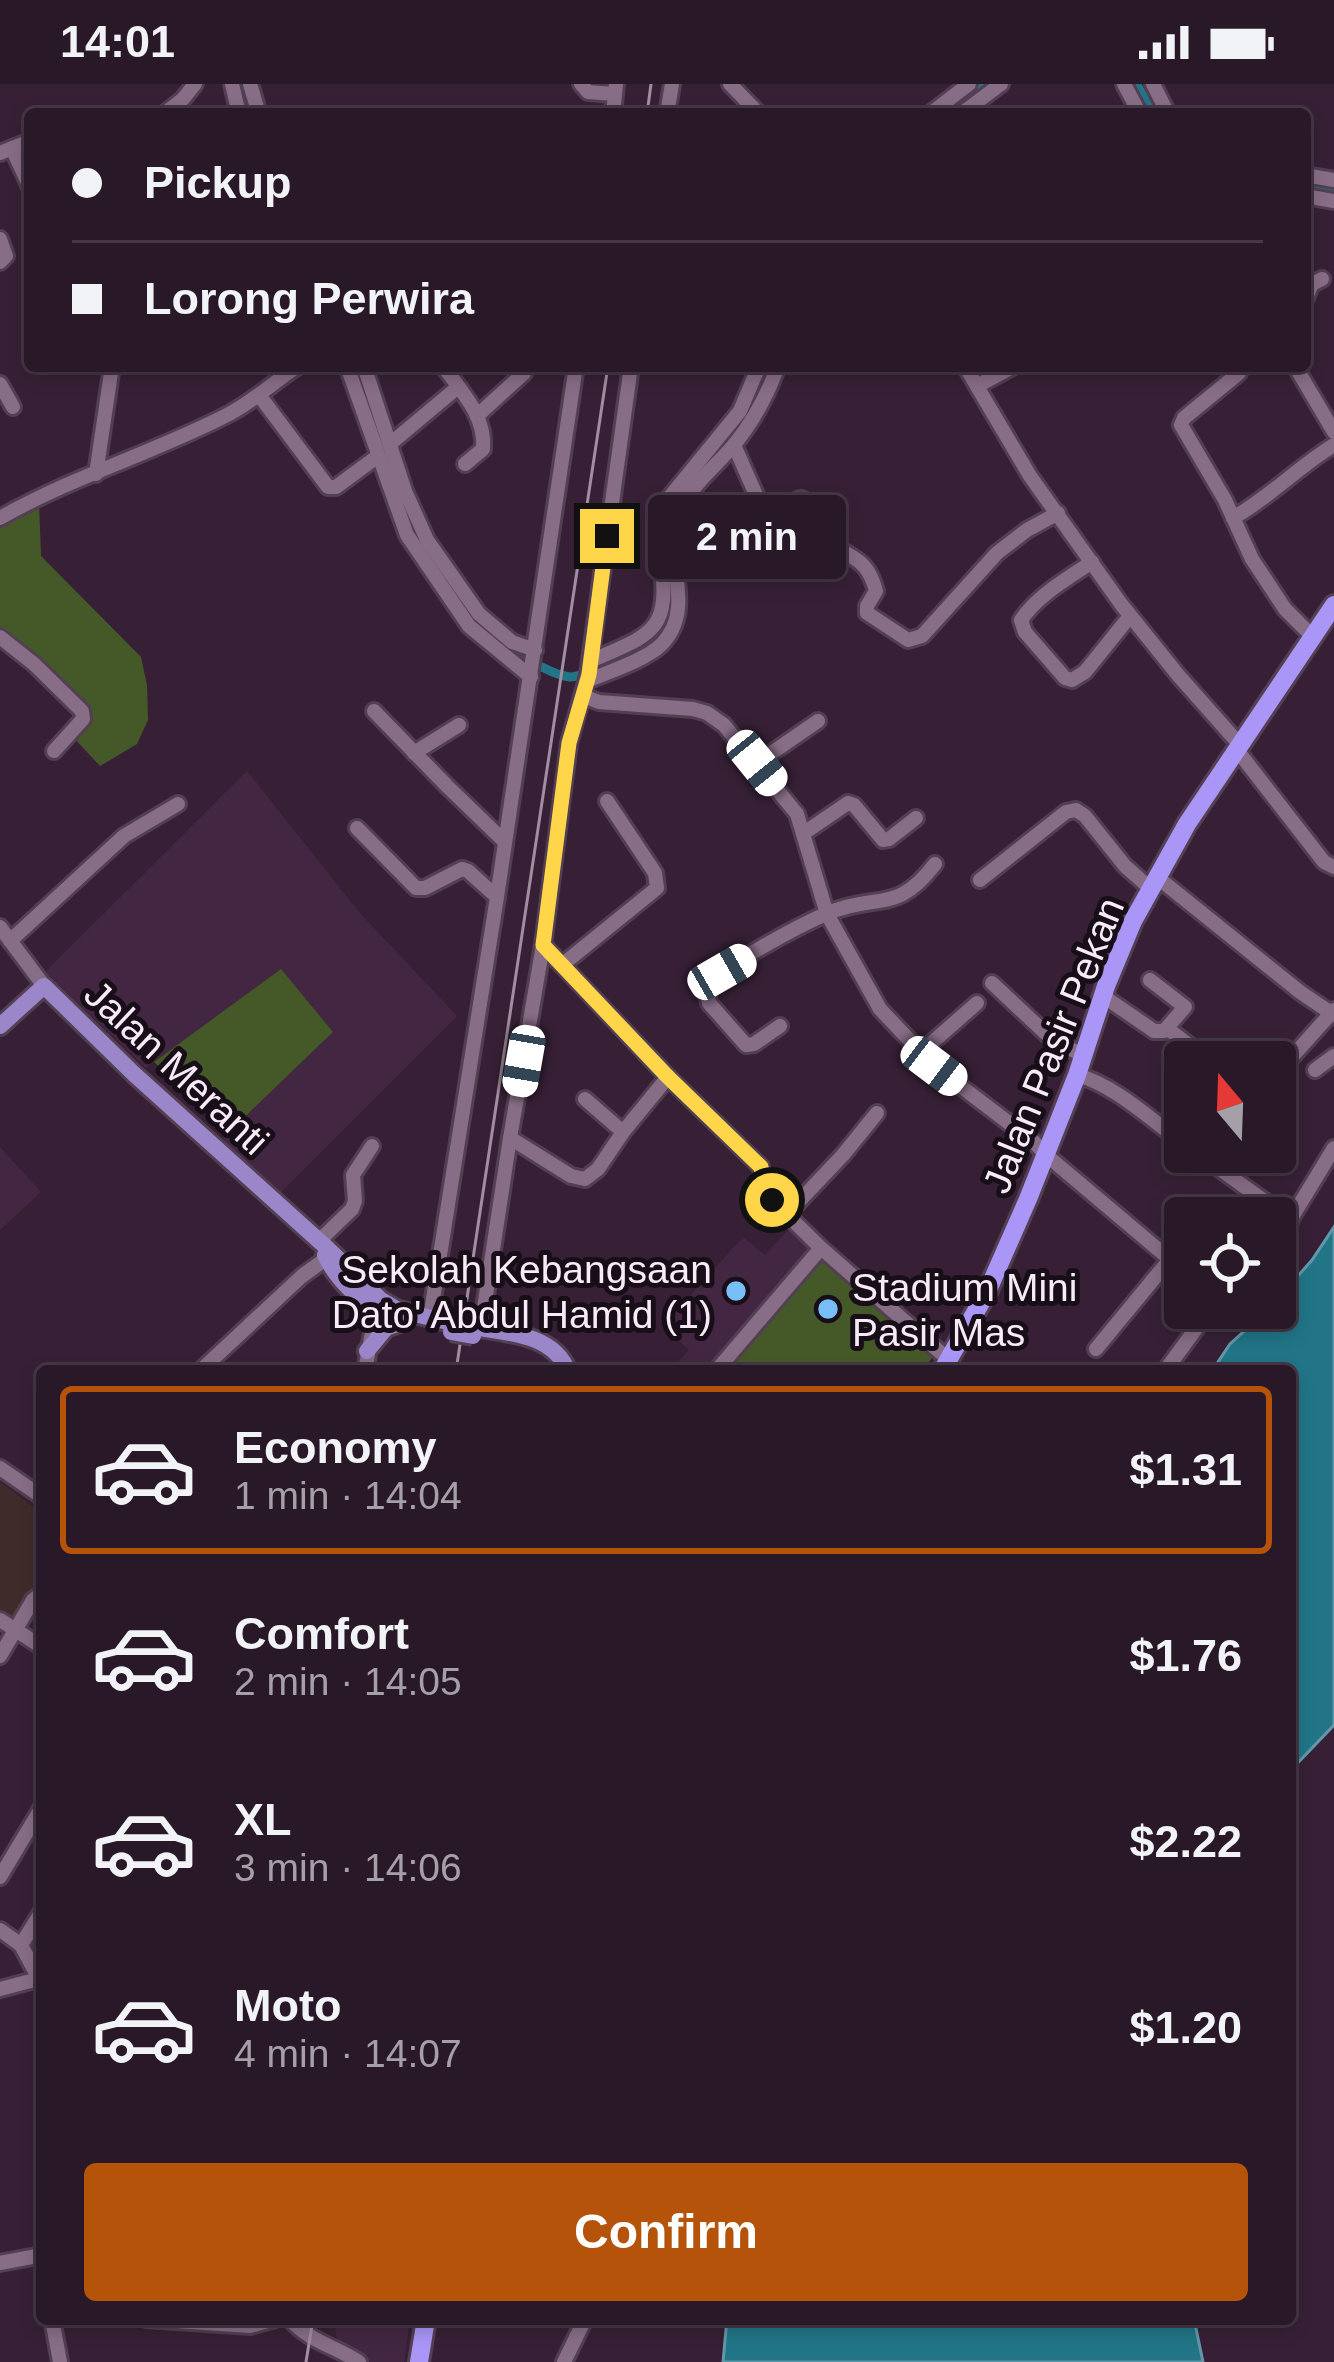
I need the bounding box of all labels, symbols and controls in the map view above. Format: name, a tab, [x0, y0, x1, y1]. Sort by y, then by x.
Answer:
text: 14:01	[60, 16, 175, 67]
text: Pickup	[144, 157, 292, 208]
text: Lorong Perwira	[144, 273, 474, 324]
callout: 2 min	[649, 494, 847, 578]
route end	[580, 509, 634, 563]
text: 2 min	[696, 515, 798, 558]
car	[720, 724, 794, 802]
street label: Jalan Pasir Pekan	[975, 891, 1132, 1199]
car	[682, 938, 762, 1006]
street label: Jalan Meranti	[76, 972, 277, 1163]
car	[500, 1022, 548, 1100]
car	[894, 1030, 974, 1102]
north arrow	[1164, 1041, 1296, 1173]
map controls	[1164, 1041, 1296, 1329]
route start	[745, 1173, 799, 1227]
button: locate	[1164, 1197, 1296, 1329]
place label: Sekolah Kebangsaan Dato' Abdul Hamid (1)	[332, 1248, 712, 1336]
place label: Stadium Mini Pasir Mas	[852, 1266, 1077, 1354]
marker: Sekolah Kebangsaan Dato' Abdul Hamid (1)	[723, 1278, 749, 1304]
marker: Stadium Mini Pasir Mas	[815, 1296, 841, 1322]
icon: car	[90, 1416, 198, 1524]
text: Economy	[234, 1422, 437, 1473]
text: $1.31	[1129, 1444, 1242, 1495]
text: 1 min · 14:04	[234, 1474, 462, 1517]
icon: car	[90, 1602, 198, 1710]
text: Comfort	[234, 1608, 409, 1659]
text: $1.76	[1129, 1630, 1242, 1681]
text: 2 min · 14:05	[234, 1660, 462, 1703]
icon: car	[90, 1788, 198, 1896]
text: XL	[234, 1794, 292, 1845]
text: $2.22	[1129, 1816, 1242, 1867]
text: 3 min · 14:06	[234, 1846, 462, 1889]
icon: car	[90, 1974, 198, 2082]
text: Moto	[234, 1980, 341, 2031]
text: $1.20	[1129, 2002, 1242, 2053]
text: 4 min · 14:07	[234, 2032, 462, 2075]
button: Confirm	[84, 2163, 1248, 2301]

